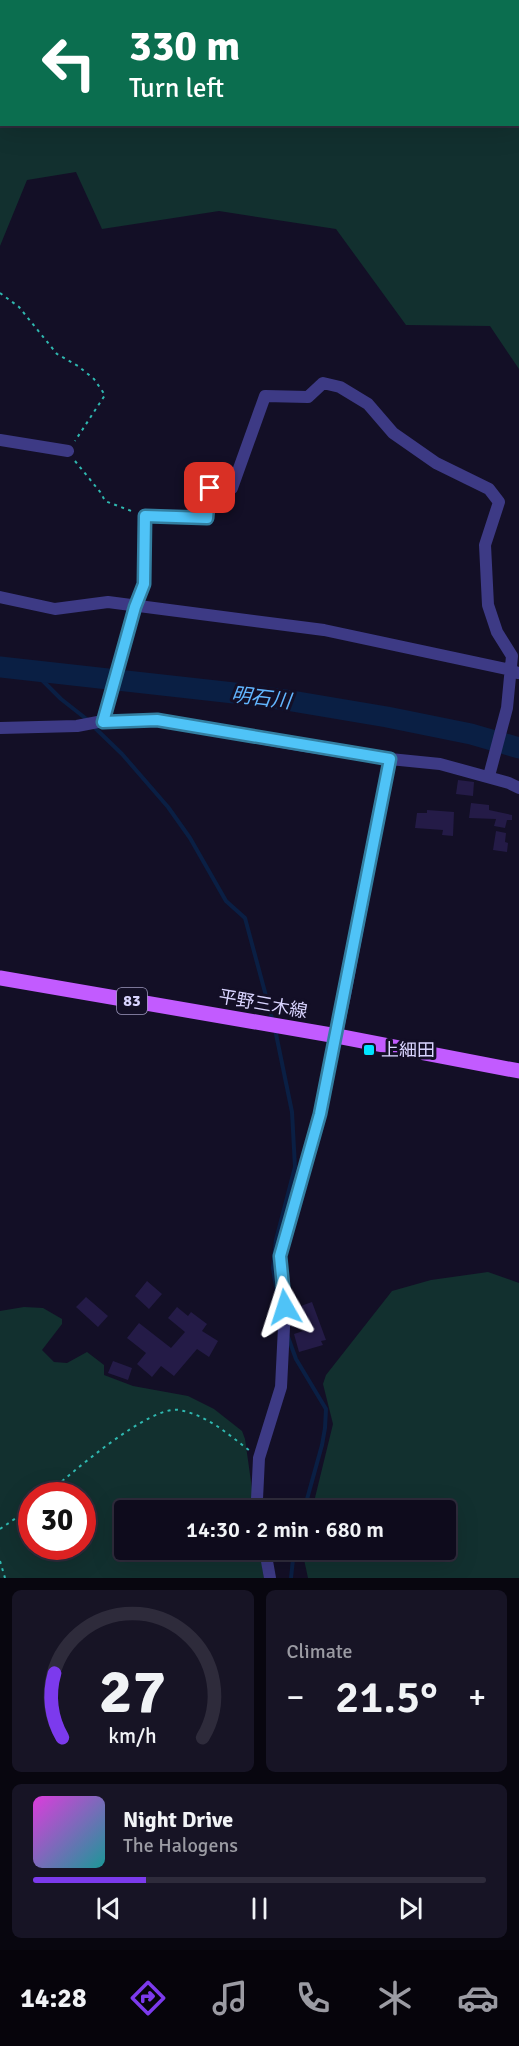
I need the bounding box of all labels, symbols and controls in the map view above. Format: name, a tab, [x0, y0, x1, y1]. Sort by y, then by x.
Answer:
text: 330 m	[129, 21, 240, 72]
icon: left	[30, 24, 108, 102]
text: Turn left	[129, 72, 224, 105]
pin	[184, 462, 235, 513]
icon: arrive	[193, 471, 226, 504]
water label: 明石川	[230, 682, 294, 714]
street label: 平野三木線	[217, 985, 309, 1023]
road number: 83	[117, 988, 147, 1014]
place label: 上細田	[381, 1039, 435, 1061]
marker: 上細田	[362, 1043, 376, 1057]
position arrow	[253, 1275, 317, 1339]
speed limit sign: 30	[18, 1482, 96, 1560]
text: 14:30 · 2 min · 680 m	[186, 1516, 384, 1543]
text: Climate	[287, 1639, 352, 1664]
text: 27	[99, 1653, 166, 1730]
text: 21.5°	[335, 1670, 438, 1725]
text: −	[287, 1677, 304, 1718]
text: +	[468, 1677, 486, 1718]
text: km/h	[108, 1723, 157, 1749]
text: Night Drive	[123, 1806, 233, 1833]
text: The Halogens	[123, 1833, 238, 1858]
icon: previous	[92, 1892, 125, 1925]
icon: pause	[243, 1892, 276, 1925]
icon: next	[394, 1892, 427, 1925]
icon: directions	[127, 1977, 169, 2019]
icon: music	[209, 1977, 251, 2019]
icon: phone	[292, 1977, 334, 2019]
icon: climate	[374, 1977, 416, 2019]
icon: car	[457, 1977, 499, 2019]
text: 14:28	[20, 1982, 87, 2015]

